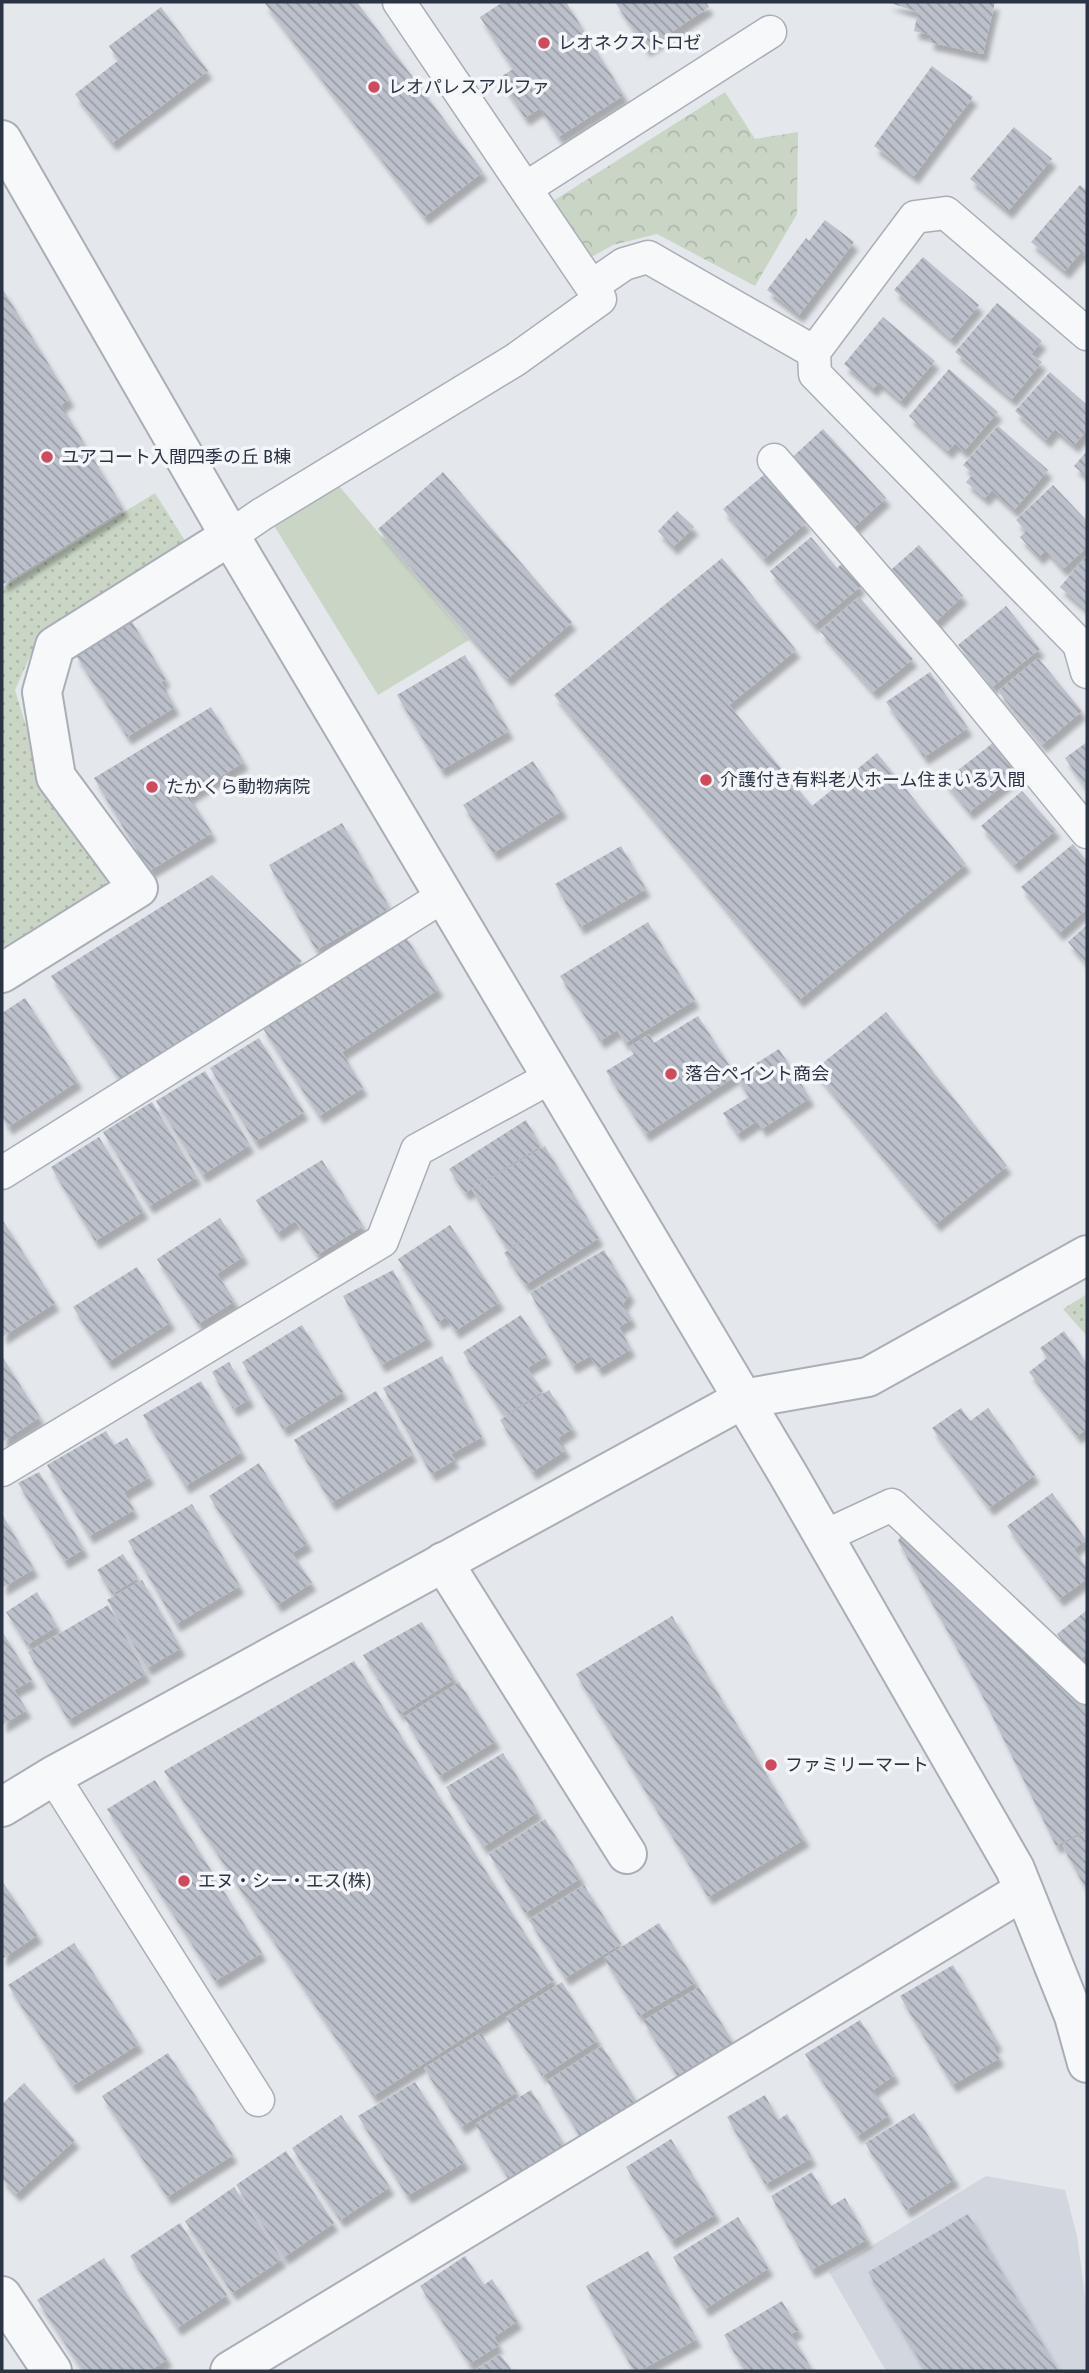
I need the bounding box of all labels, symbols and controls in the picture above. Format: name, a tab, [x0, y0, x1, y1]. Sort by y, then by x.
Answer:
place label: レオネクストロゼ	[558, 32, 701, 53]
marker: レオネクストロゼ	[536, 35, 552, 51]
place label: レオパレスアルファ	[388, 76, 550, 97]
marker: レオパレスアルファ	[366, 79, 382, 95]
place label: ユアコート入間四季の丘 B棟	[61, 446, 291, 467]
marker: ユアコート入間四季の丘 B棟	[39, 449, 55, 465]
place label: 介護付き有料老人ホーム住まいる入間	[720, 769, 1025, 790]
marker: 介護付き有料老人ホーム住まいる入間	[698, 772, 714, 788]
place label: たかくら動物病院	[166, 776, 310, 797]
marker: たかくら動物病院	[144, 779, 160, 795]
place label: 落合ペイント商会	[685, 1063, 829, 1084]
marker: 落合ペイント商会	[663, 1066, 679, 1082]
place label: ファミリーマート	[785, 1754, 929, 1775]
marker: ファミリーマート	[763, 1757, 779, 1773]
place label: エヌ・シー・エス(株)	[198, 1870, 371, 1892]
marker: エヌ・シー・エス(株)	[176, 1873, 192, 1889]

